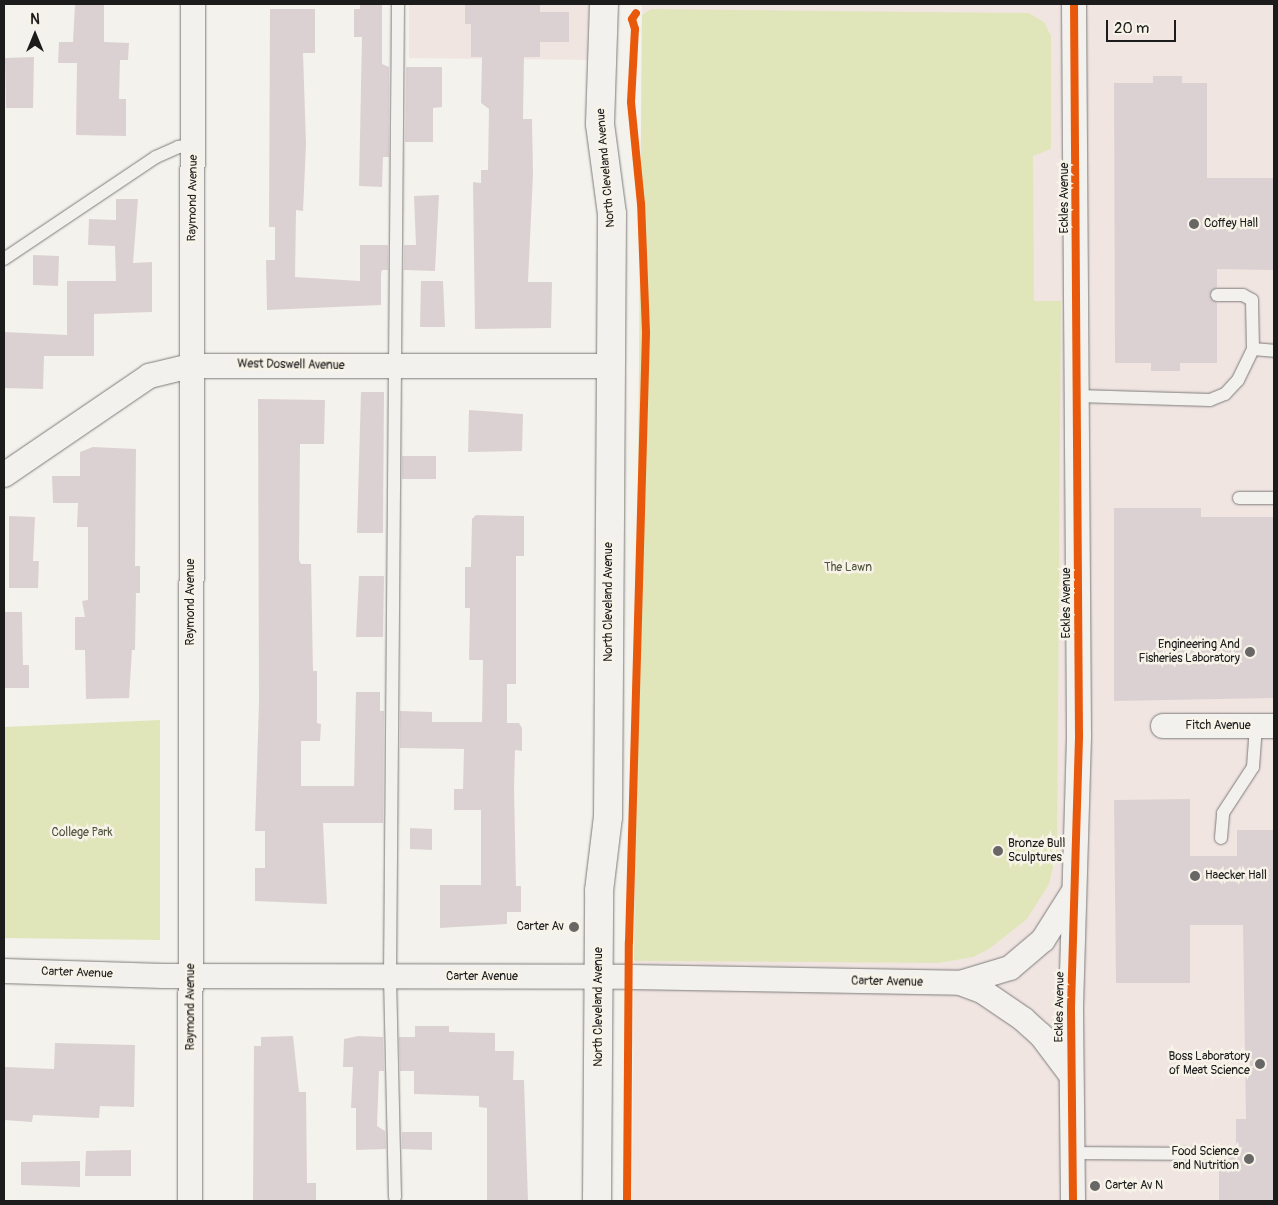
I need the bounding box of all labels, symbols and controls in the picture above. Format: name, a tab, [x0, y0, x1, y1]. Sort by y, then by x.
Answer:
north arrow	[10, 10, 60, 60]
scale bar	[1108, 10, 1178, 42]
text: N	[30, 11, 40, 28]
text: 20 m	[1114, 19, 1149, 38]
street label: North Cleveland Avenue	[594, 108, 618, 228]
street label: Raymond Avenue	[185, 154, 201, 242]
street label: Eckles Avenue	[1058, 163, 1072, 233]
place label: Coffey Hall	[1204, 217, 1258, 231]
marker: Coffey Hall	[1188, 218, 1200, 230]
street label: West Doswell Avenue	[237, 357, 345, 373]
street label: North Cleveland Avenue	[602, 542, 616, 662]
street label: Raymond Avenue	[184, 559, 198, 645]
park label: The Lawn	[824, 561, 872, 575]
street label: Eckles Avenue	[1060, 568, 1074, 638]
place label: Engineering And Fisheries Laboratory	[1139, 638, 1240, 666]
marker: Engineering And Fisheries Laboratory	[1244, 646, 1256, 658]
street label: Fitch Avenue	[1185, 719, 1251, 733]
park label: College Park	[51, 826, 113, 840]
place label: Bronze Bull Sculptures	[1008, 837, 1065, 865]
marker: Bronze Bull Sculptures	[992, 845, 1004, 857]
place label: Haecker Hall	[1205, 869, 1267, 883]
marker: Haecker Hall	[1189, 870, 1201, 882]
place label: Carter Av	[517, 920, 564, 934]
marker: Carter Av	[568, 921, 580, 933]
street label: North Cleveland Avenue	[592, 947, 606, 1067]
street label: Raymond Avenue	[184, 964, 198, 1050]
street label: Carter Avenue	[41, 965, 113, 981]
street label: Carter Avenue	[446, 970, 518, 984]
street label: Eckles Avenue	[1052, 971, 1068, 1043]
street label: Carter Avenue	[851, 974, 923, 990]
place label: Boss Laboratory of Meat Science	[1169, 1050, 1250, 1078]
marker: Boss Laboratory of Meat Science	[1254, 1058, 1266, 1070]
place label: Food Science and Nutrition	[1171, 1145, 1239, 1173]
marker: Food Science and Nutrition	[1243, 1153, 1255, 1165]
place label: Carter Av N	[1105, 1179, 1163, 1193]
marker: Carter Av N	[1089, 1180, 1101, 1192]

